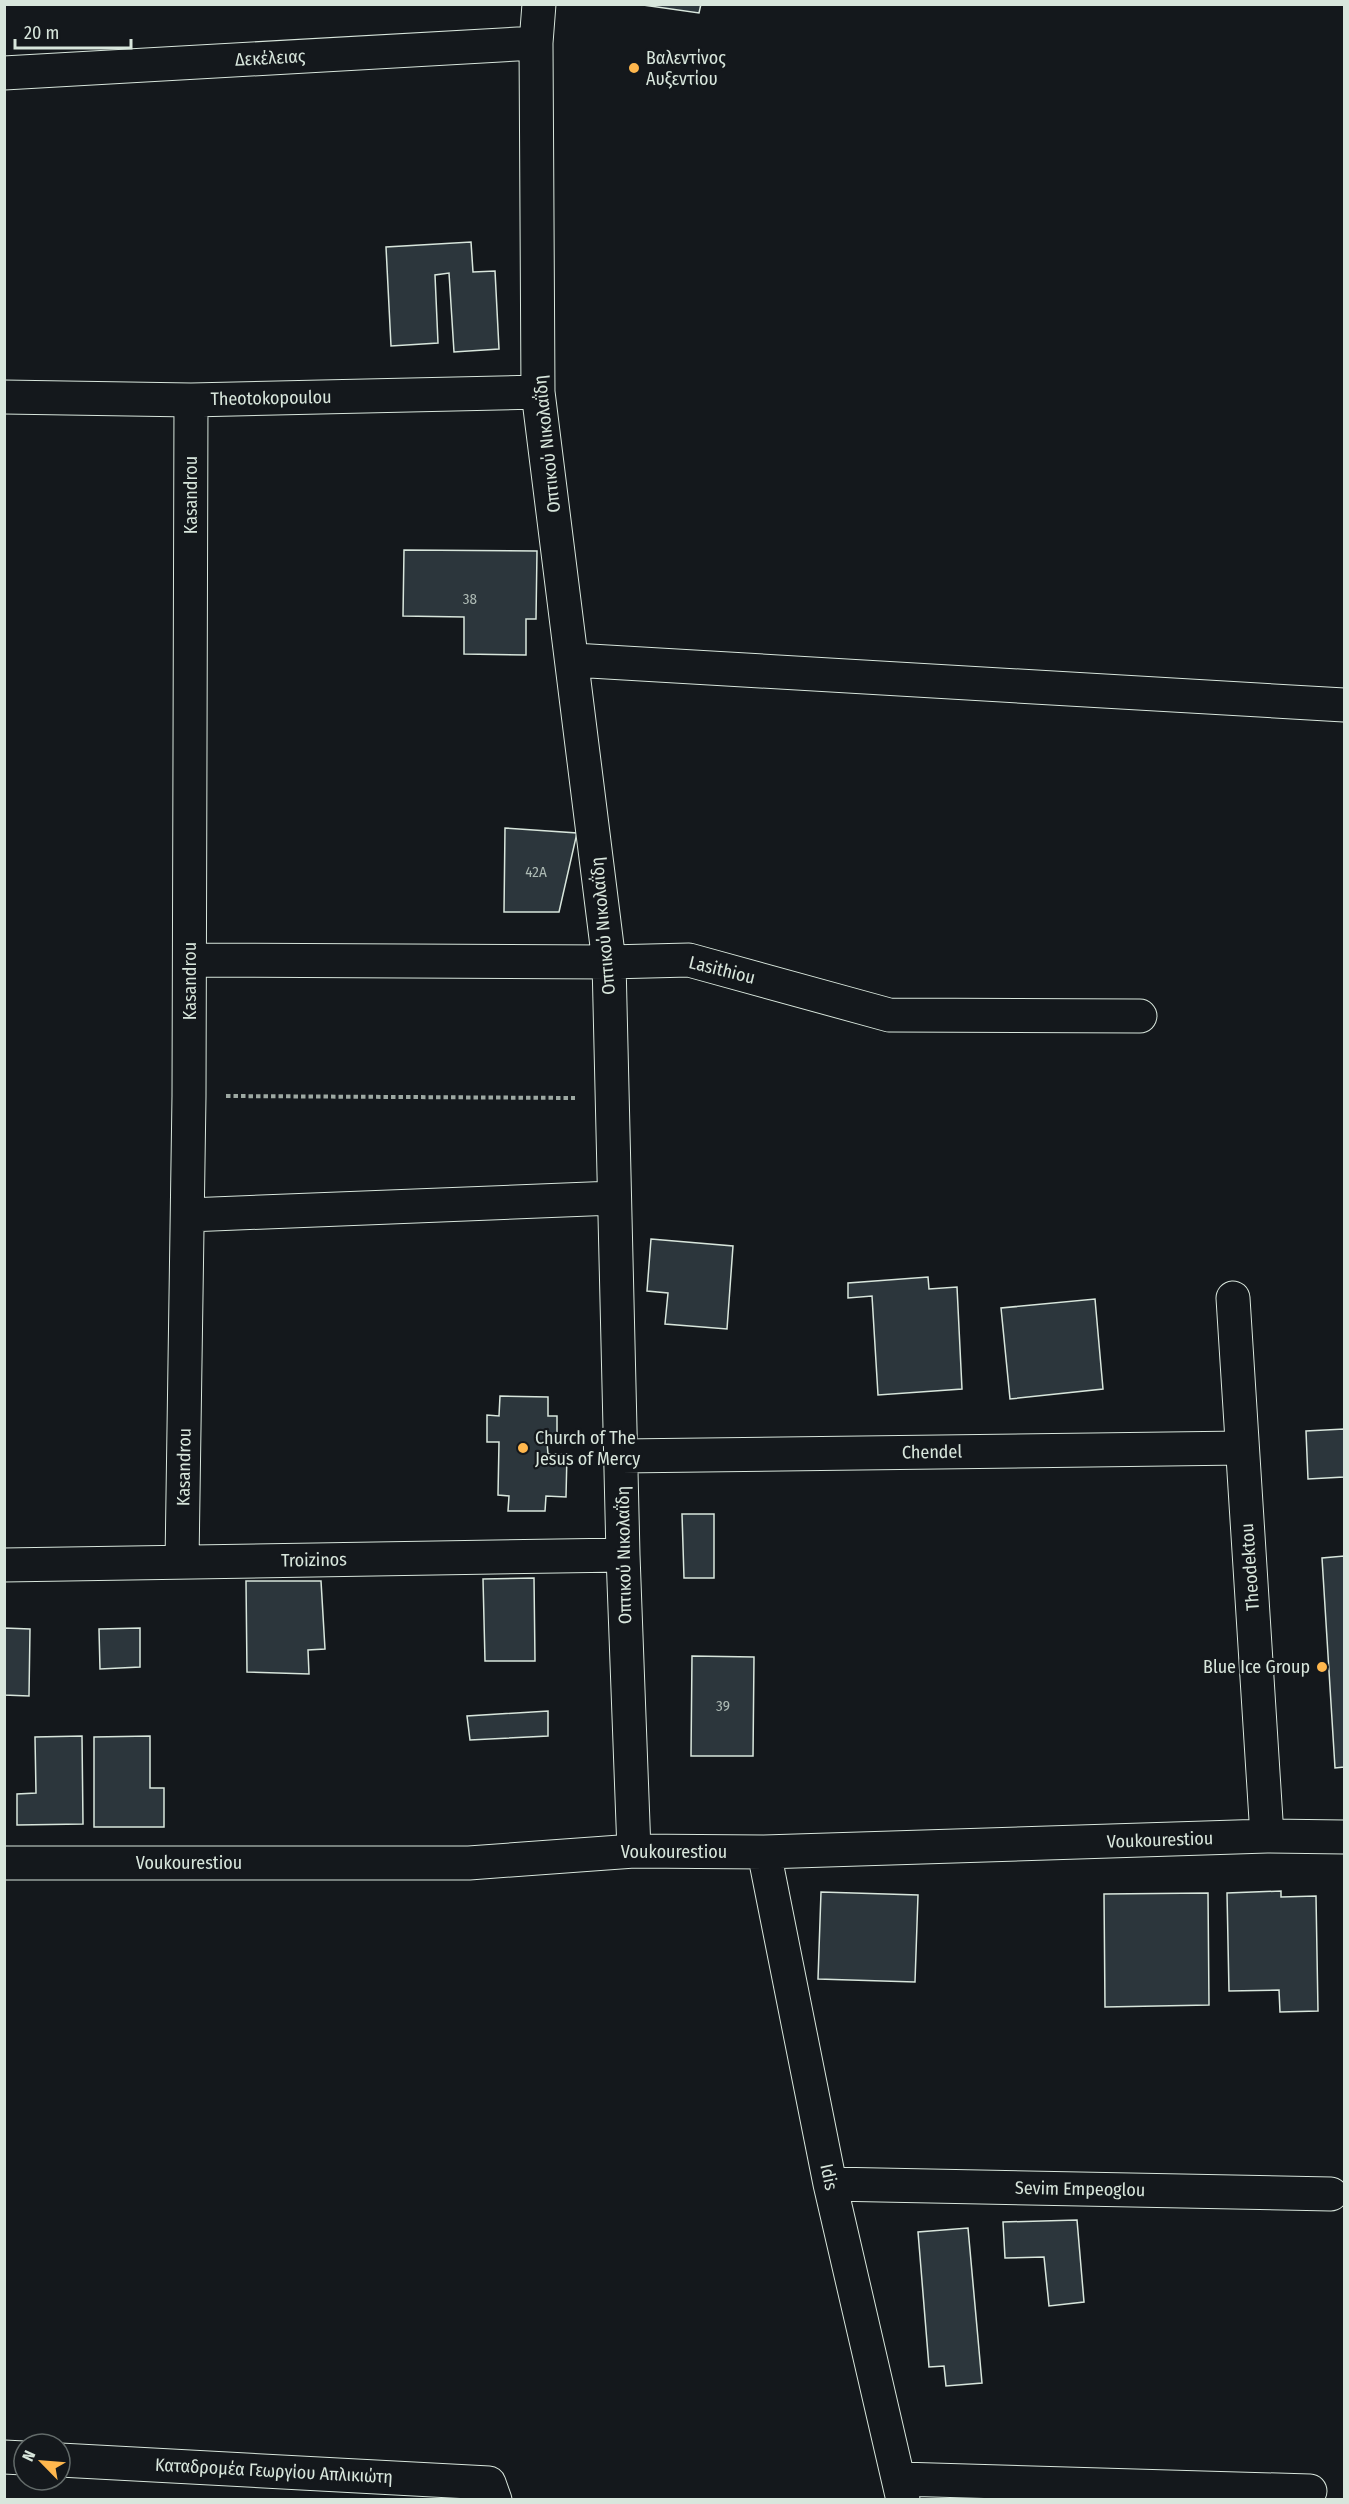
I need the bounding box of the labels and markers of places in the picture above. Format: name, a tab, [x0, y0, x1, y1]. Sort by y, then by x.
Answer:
place label: Βαλεντίνος Αυξεντίου	[646, 47, 726, 90]
marker: Βαλεντίνος Αυξεντίου	[627, 61, 641, 75]
place label: Church of The Jesus of Mercy	[535, 1427, 640, 1470]
marker: Church of The Jesus of Mercy	[516, 1441, 530, 1455]
place label: Blue Ice Group	[1203, 1656, 1310, 1678]
marker: Blue Ice Group	[1315, 1660, 1329, 1674]

